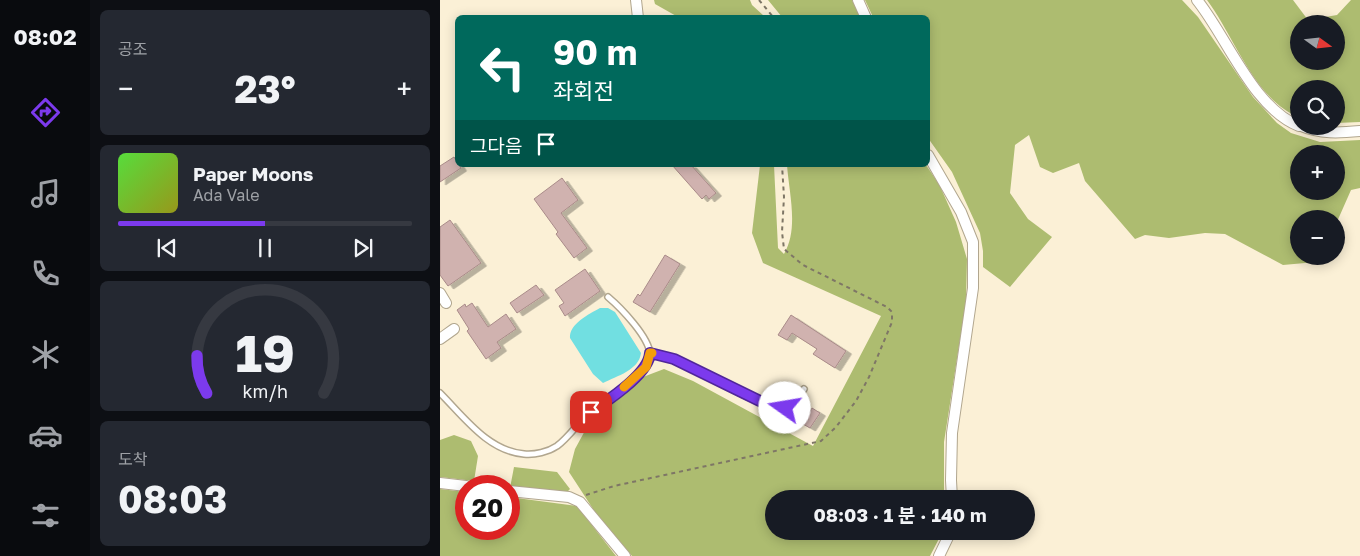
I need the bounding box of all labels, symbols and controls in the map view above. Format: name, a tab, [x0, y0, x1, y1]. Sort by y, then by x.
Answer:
north arrow	[1290, 15, 1345, 70]
map controls	[1290, 15, 1345, 265]
text: 08:02	[13, 23, 77, 50]
text: 90 m	[553, 31, 637, 73]
icon: left	[470, 35, 535, 100]
text: 공조	[118, 39, 147, 59]
text: 23°	[234, 66, 296, 111]
text: −	[118, 72, 133, 105]
text: +	[397, 72, 412, 105]
text: 좌회전	[553, 77, 614, 104]
button: search	[1290, 80, 1345, 135]
icon: directions	[28, 95, 63, 130]
icon: arrive	[532, 130, 560, 158]
text: 그다음	[470, 134, 522, 157]
button: +	[1290, 145, 1345, 200]
text: Paper Moons	[193, 162, 313, 185]
icon: music	[28, 176, 63, 211]
text: Ada Vale	[193, 185, 259, 205]
button: −	[1290, 210, 1345, 265]
icon: previous	[153, 234, 181, 262]
icon: pause	[251, 234, 279, 262]
icon: next	[349, 234, 377, 262]
icon: phone	[28, 256, 63, 291]
text: 19	[235, 321, 295, 383]
icon: climate	[28, 337, 63, 372]
text: km/h	[242, 380, 288, 402]
position arrow	[758, 381, 810, 433]
pin	[570, 391, 612, 433]
icon: arrive	[577, 398, 605, 426]
icon: car	[28, 418, 63, 453]
text: 도착	[118, 449, 147, 469]
speed limit sign: 20	[455, 475, 520, 540]
text: 08:03	[118, 476, 227, 521]
icon: filters	[28, 498, 63, 533]
text: 08:03 · 1 분 · 140 m	[813, 503, 987, 526]

